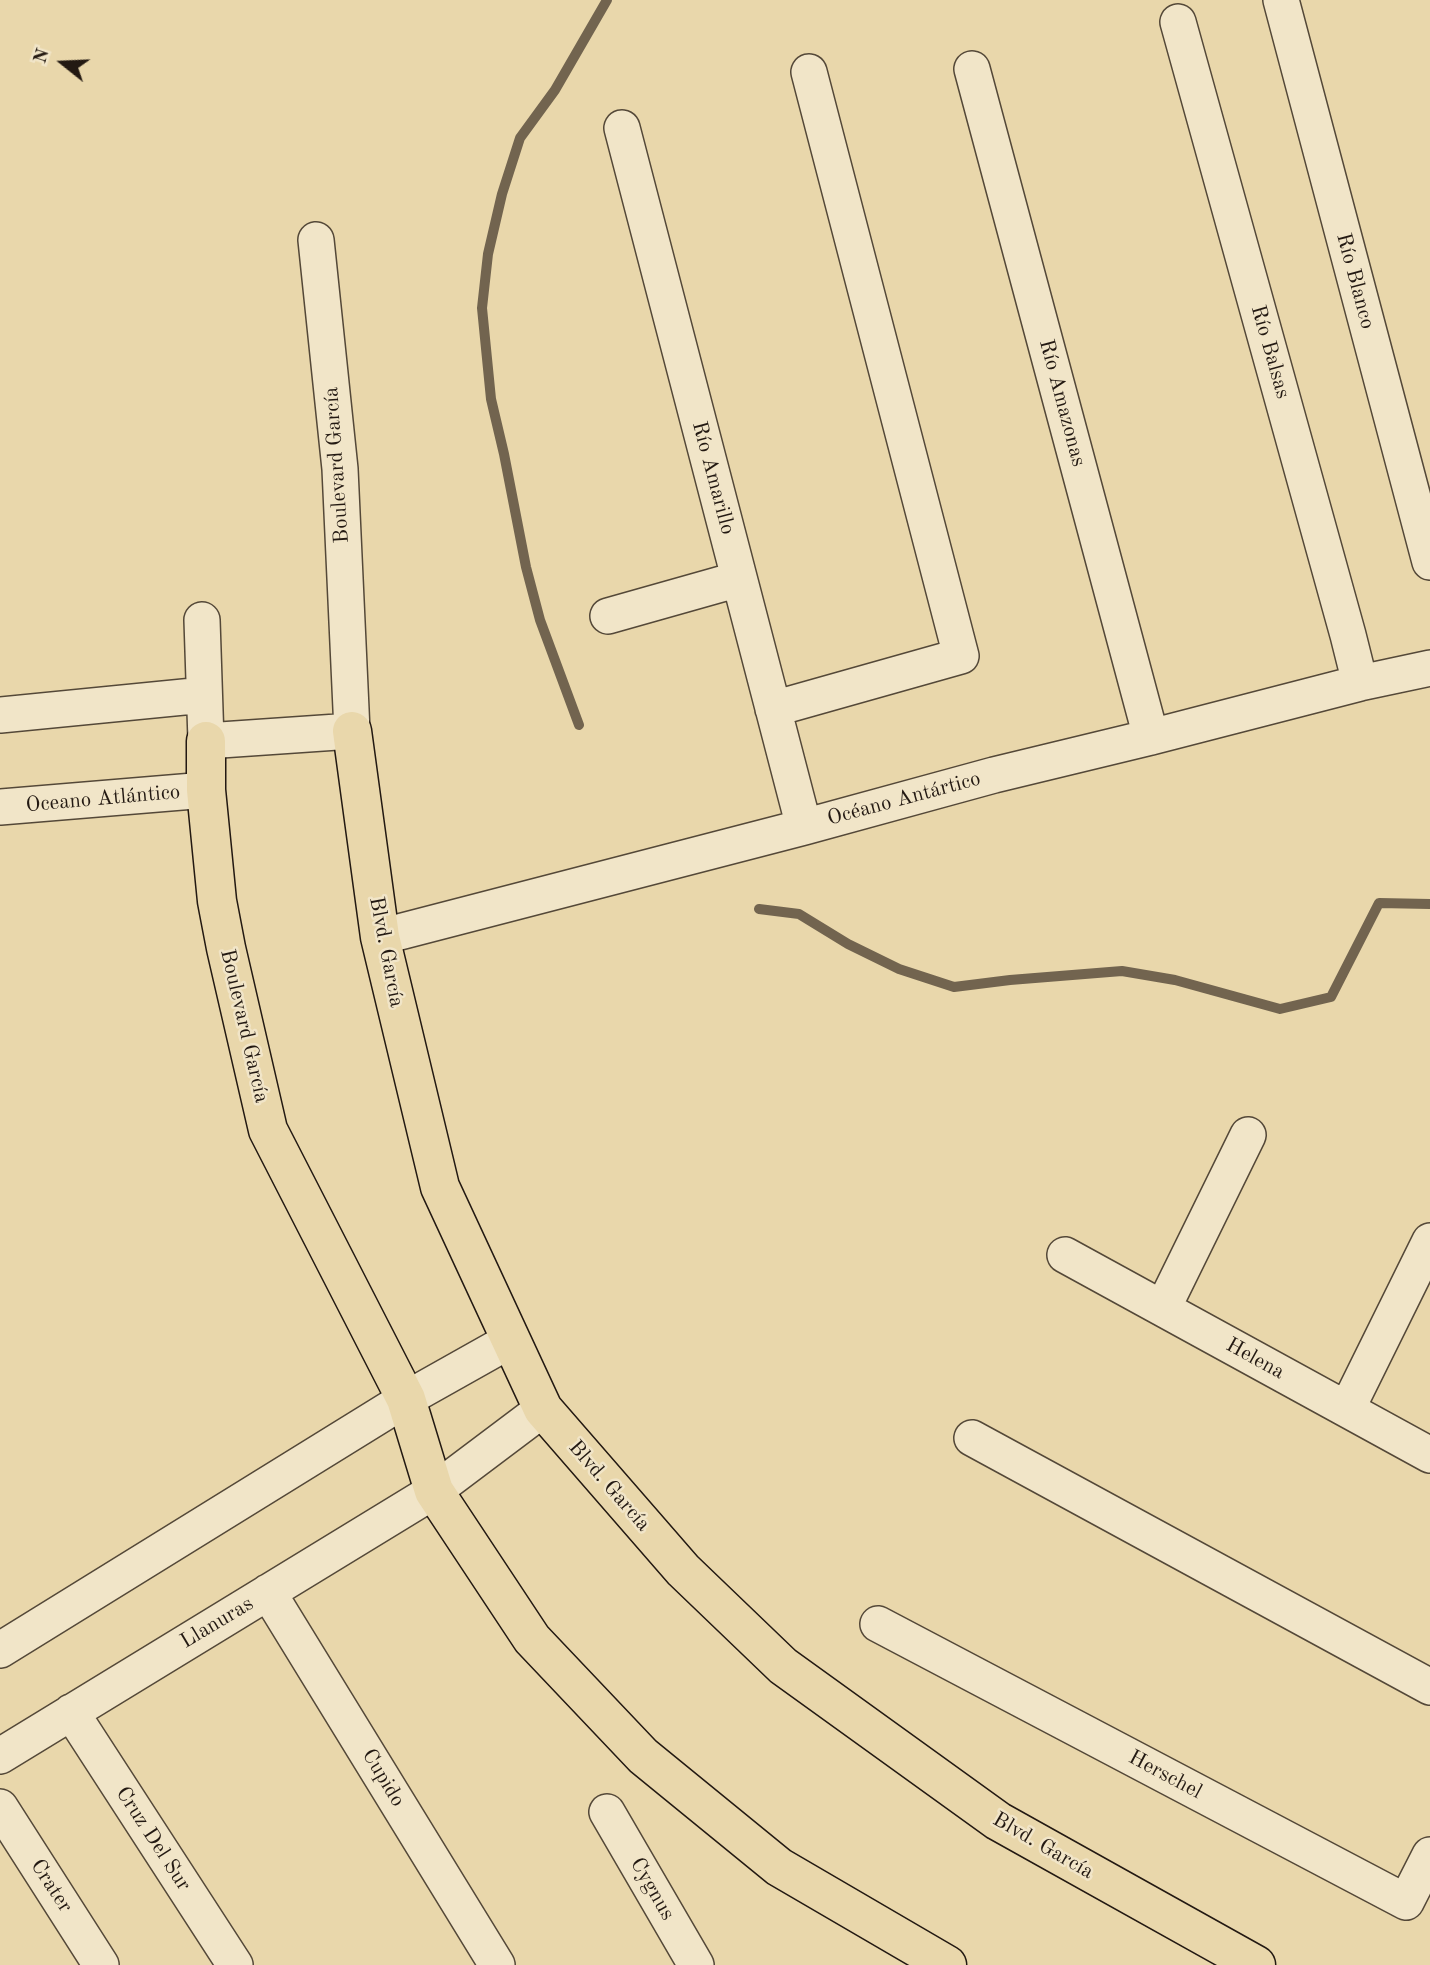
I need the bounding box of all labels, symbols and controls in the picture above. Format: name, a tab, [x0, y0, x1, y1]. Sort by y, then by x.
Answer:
north arrow	[28, 28, 98, 98]
text: N	[31, 47, 54, 66]
street label: Río Blanco	[1330, 230, 1380, 332]
street label: Río Balsas	[1245, 302, 1295, 402]
street label: Río Amazonas	[1033, 337, 1091, 469]
street label: Boulevard García	[319, 386, 355, 544]
street label: Río Amarillo	[686, 419, 740, 537]
street label: Océano Antártico	[825, 766, 983, 832]
street label: Oceano Atlántico	[25, 780, 181, 818]
street label: Blvd. García	[363, 894, 409, 1010]
street label: Boulevard García	[214, 947, 274, 1105]
street label: Helena	[1221, 1333, 1289, 1385]
street label: Blvd. García	[563, 1435, 655, 1537]
street label: Llanuras	[176, 1591, 258, 1655]
street label: Cupido	[356, 1744, 410, 1812]
street label: Herschel	[1124, 1745, 1206, 1805]
street label: Cruz Del Sur	[110, 1782, 196, 1896]
street label: Blvd. García	[988, 1807, 1098, 1885]
street label: Cygnus	[624, 1853, 680, 1925]
street label: Crater	[24, 1855, 78, 1917]

